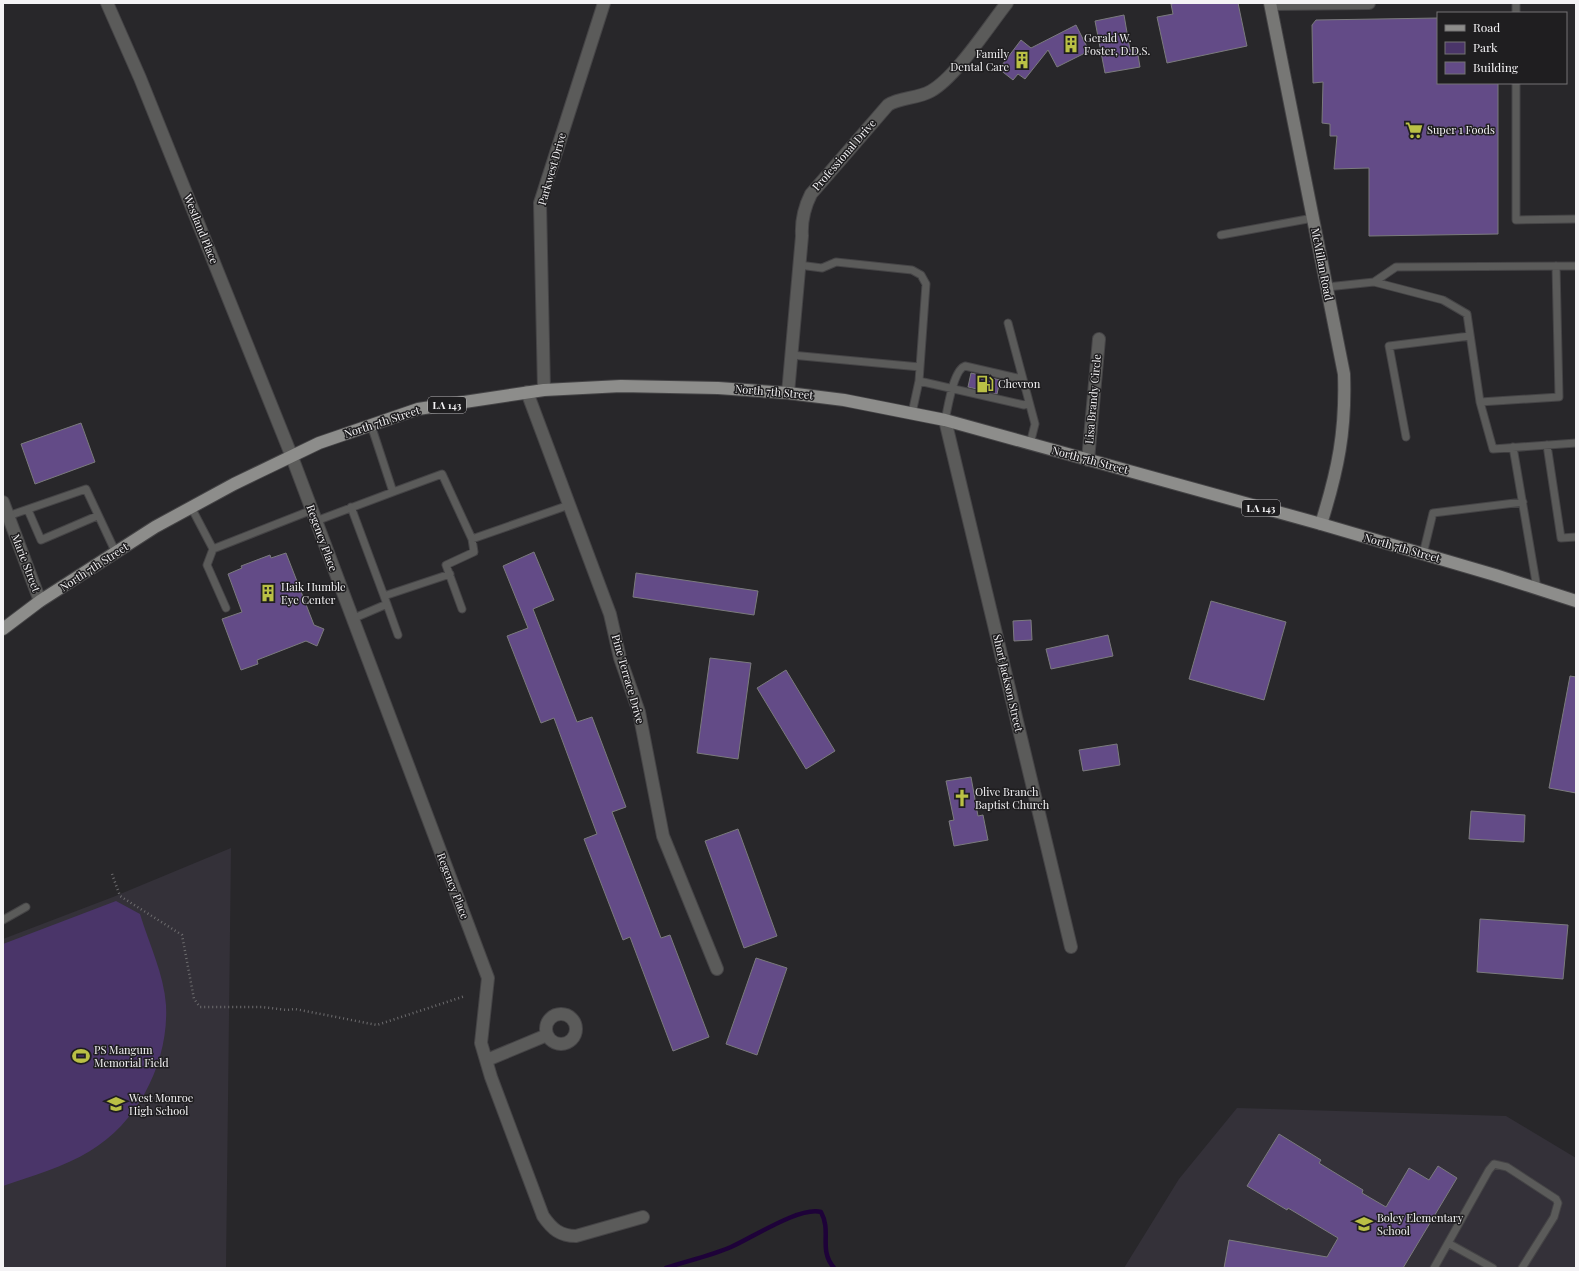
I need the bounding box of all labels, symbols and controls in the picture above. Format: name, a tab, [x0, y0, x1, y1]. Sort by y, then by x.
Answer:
legend	[1437, 12, 1567, 84]
text: Road	[1473, 19, 1500, 35]
place label: Gerald W. Foster, D.D.S.	[1084, 30, 1150, 58]
building icon: Gerald W. Foster, D.D.S.	[1061, 34, 1081, 54]
text: Park	[1473, 39, 1498, 55]
place label: Family Dental Care	[950, 46, 1009, 74]
building icon: Family Dental Care	[1012, 50, 1032, 70]
text: Building	[1473, 59, 1519, 75]
street label: Professional Drive	[808, 115, 879, 194]
supermarket icon: Super 1 Foods	[1404, 120, 1424, 140]
place label: Super 1 Foods	[1427, 122, 1495, 137]
street label: Parkwest Drive	[534, 130, 569, 207]
street label: Westland Place	[180, 191, 222, 266]
street label: McMillan Road	[1308, 226, 1337, 302]
street label: Lisa Brandy Circle	[1081, 353, 1104, 445]
fuel station icon: Chevron	[975, 374, 995, 394]
place label: Chevron	[998, 376, 1041, 391]
street label: North 7th Street	[734, 381, 814, 402]
road number: LA 143	[428, 397, 466, 413]
street label: North 7th Street	[342, 402, 422, 441]
street label: North 7th Street	[1050, 442, 1130, 477]
road number: LA 143	[1242, 500, 1280, 516]
street label: Regency Place	[303, 502, 342, 574]
street label: North 7th Street	[1362, 529, 1442, 566]
street label: Marie Street	[9, 532, 44, 594]
street label: North 7th Street	[57, 539, 131, 594]
place label: Haik Humble Eye Center	[281, 579, 346, 607]
building icon: Haik Humble Eye Center	[258, 583, 278, 603]
street label: Pine Terrace Drive	[609, 633, 648, 726]
street label: Short Jackson Street	[990, 633, 1027, 733]
place label: Olive Branch Baptist Church	[975, 784, 1050, 812]
church icon: Olive Branch Baptist Church	[952, 788, 972, 808]
street label: Regency Place	[434, 851, 473, 921]
place label: PS Mangum Memorial Field	[94, 1042, 169, 1070]
sports icon: PS Mangum Memorial Field	[71, 1046, 91, 1066]
place label: West Monroe High School	[128, 1090, 194, 1118]
school or university icon: West Monroe High School	[106, 1094, 126, 1114]
place label: Boley Elementary School	[1377, 1210, 1464, 1238]
school or university icon: Boley Elementary School	[1354, 1214, 1374, 1234]

